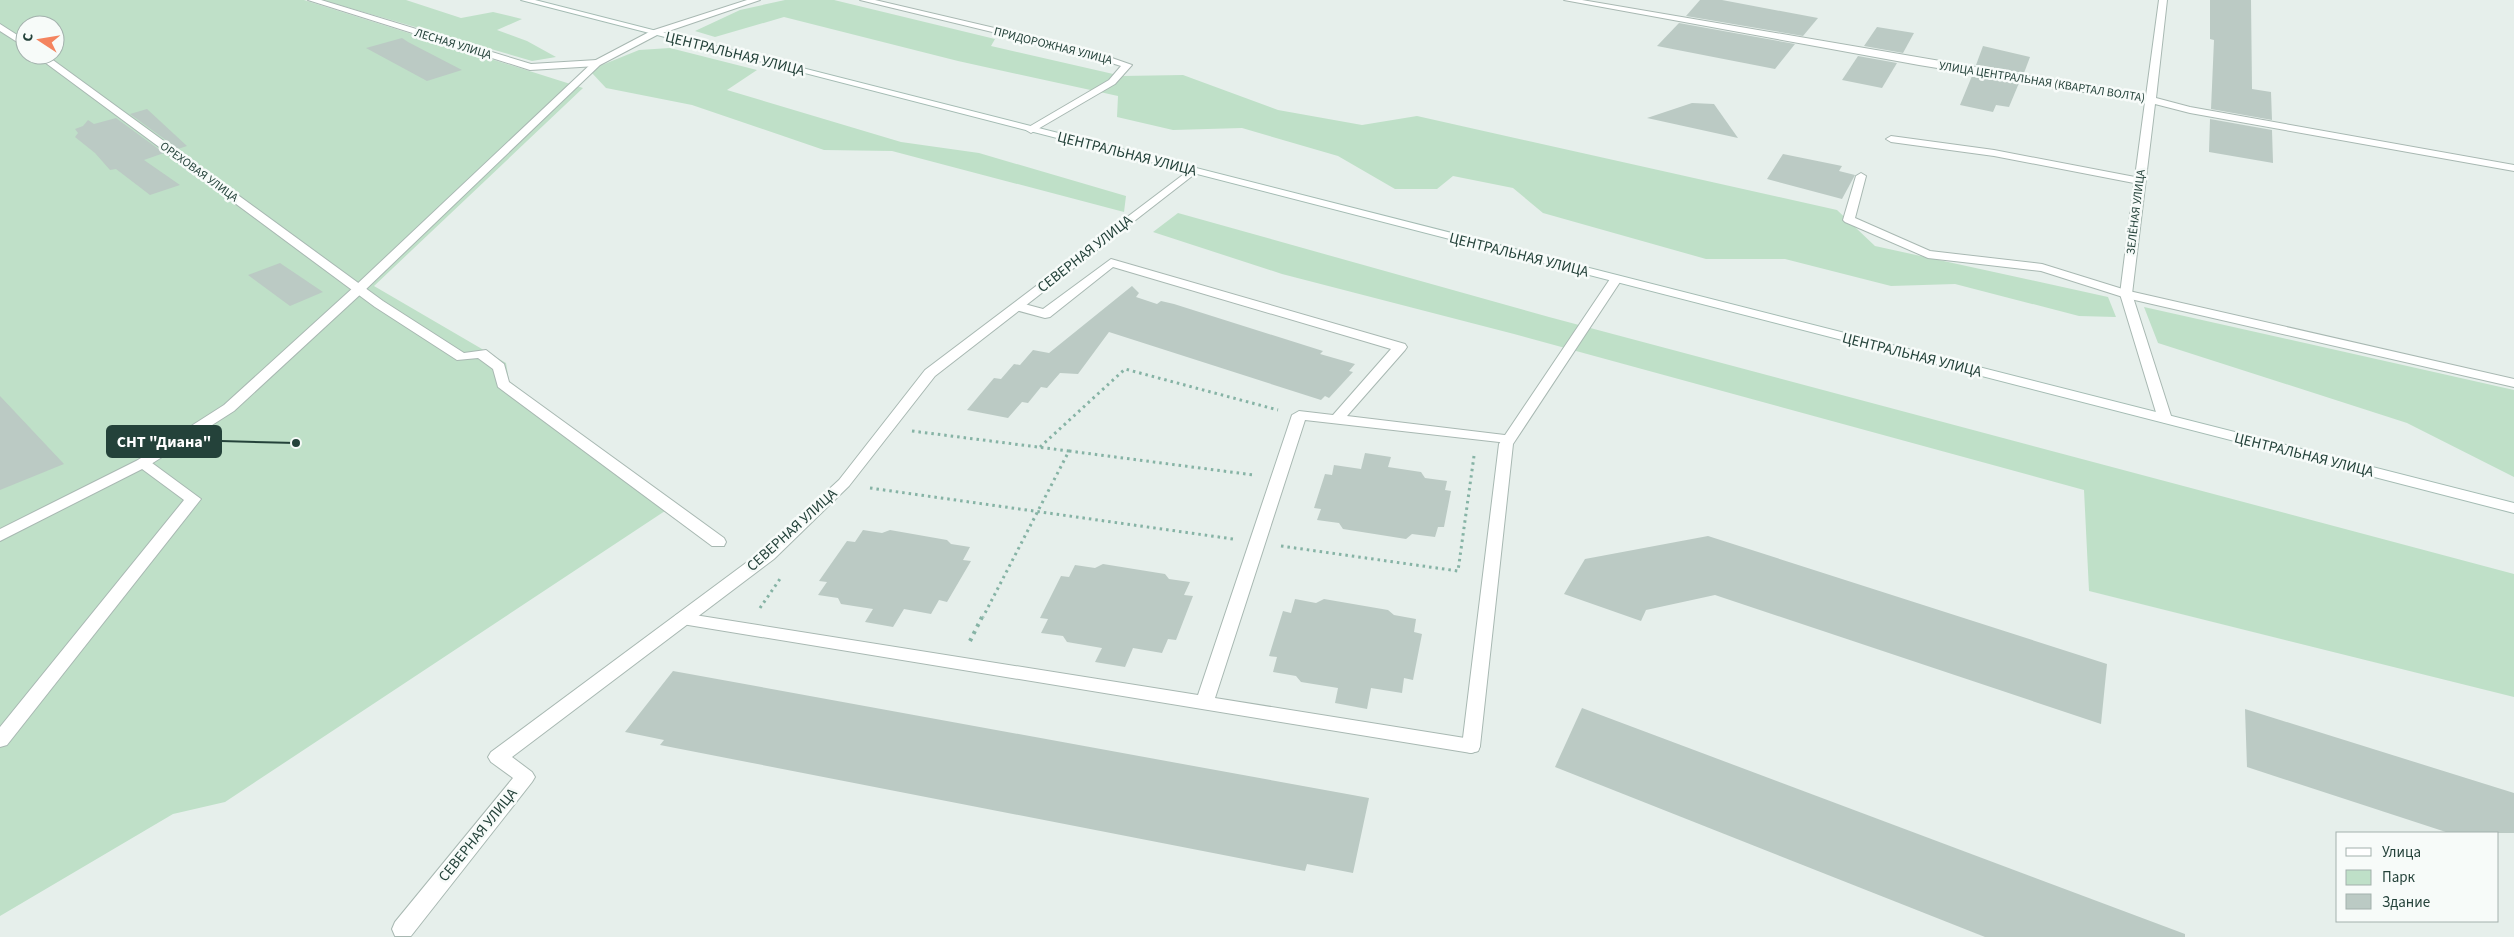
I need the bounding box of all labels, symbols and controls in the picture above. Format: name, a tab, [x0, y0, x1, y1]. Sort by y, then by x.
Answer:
north arrow	[15, 15, 65, 65]
street label: ПРИДОРОЖНАЯ УЛИЦА	[992, 23, 1114, 69]
street label: ЛЕСНАЯ УЛИЦА	[412, 24, 494, 64]
street label: ЦЕНТРАЛЬНАЯ УЛИЦА	[663, 27, 808, 82]
text: С	[18, 31, 39, 44]
street label: УЛИЦА ЦЕНТРАЛЬНАЯ (КВАРТАЛ ВОЛТА)	[1938, 57, 2146, 107]
street label: ЦЕНТРАЛЬНАЯ УЛИЦА	[1055, 127, 1200, 182]
street label: ОРЕХОВАЯ УЛИЦА	[156, 138, 242, 207]
street label: ЗЕЛЁНАЯ УЛИЦА	[2122, 168, 2150, 256]
street label: СЕВЕРНАЯ УЛИЦА	[1033, 210, 1138, 298]
street label: ЦЕНТРАЛЬНАЯ УЛИЦА	[1447, 228, 1592, 283]
street label: ЦЕНТРАЛЬНАЯ УЛИЦА	[1840, 328, 1985, 383]
callout: СНТ "Диана"	[107, 426, 221, 457]
street label: ЦЕНТРАЛЬНАЯ УЛИЦА	[2232, 428, 2377, 483]
text: СНТ "Диана"	[117, 431, 211, 453]
street label: СЕВЕРНАЯ УЛИЦА	[742, 483, 842, 576]
street label: СЕВЕРНАЯ УЛИЦА	[434, 783, 523, 886]
legend	[2336, 832, 2499, 922]
text: Улица	[2382, 842, 2421, 863]
text: Парк	[2382, 867, 2416, 888]
text: Здание	[2382, 892, 2430, 913]

